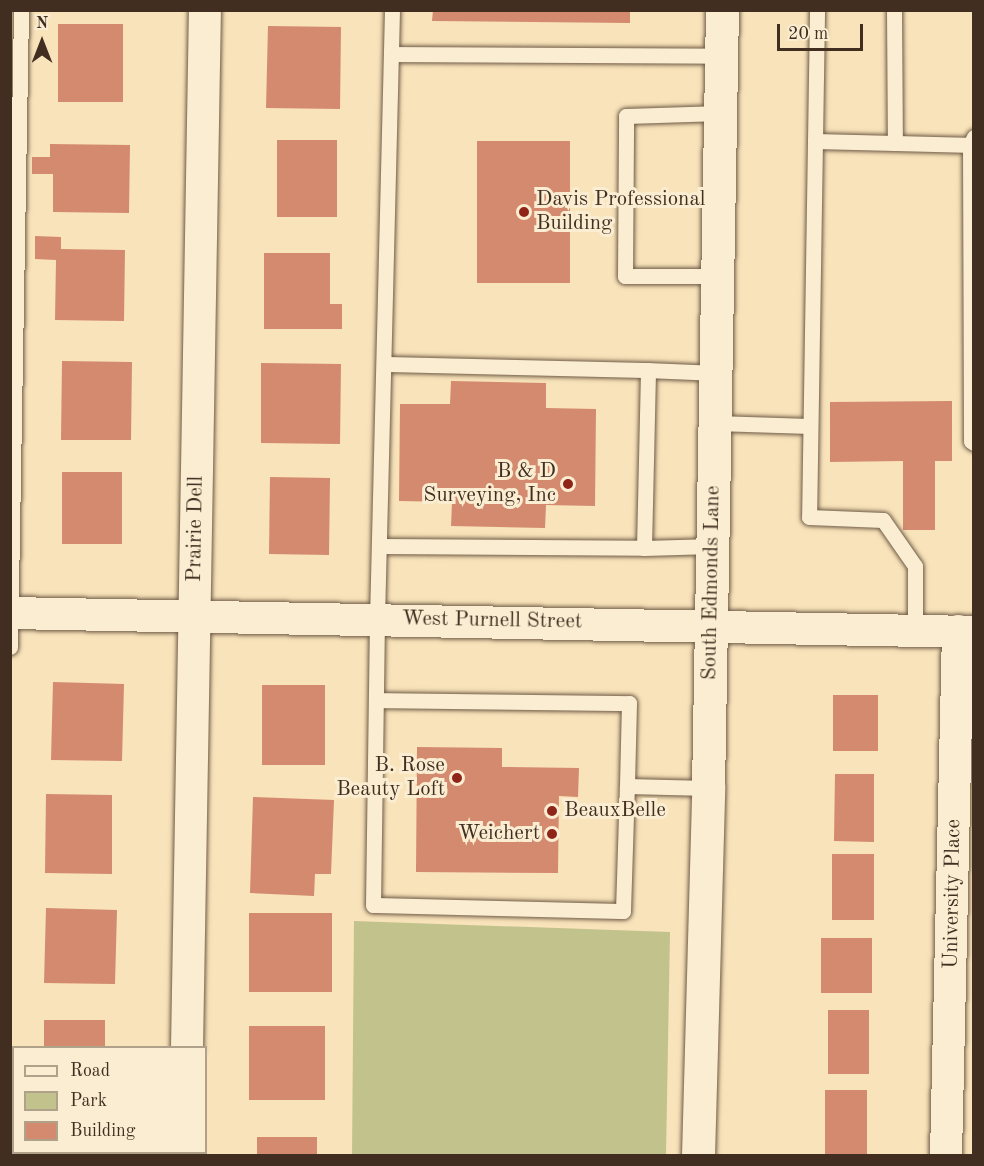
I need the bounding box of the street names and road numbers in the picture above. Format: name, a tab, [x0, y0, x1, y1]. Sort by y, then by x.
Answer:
street label: Prairie Dell	[182, 476, 210, 582]
street label: South Edmonds Lane	[698, 486, 726, 680]
street label: West Purnell Street	[402, 607, 582, 635]
street label: University Place	[939, 819, 967, 969]

